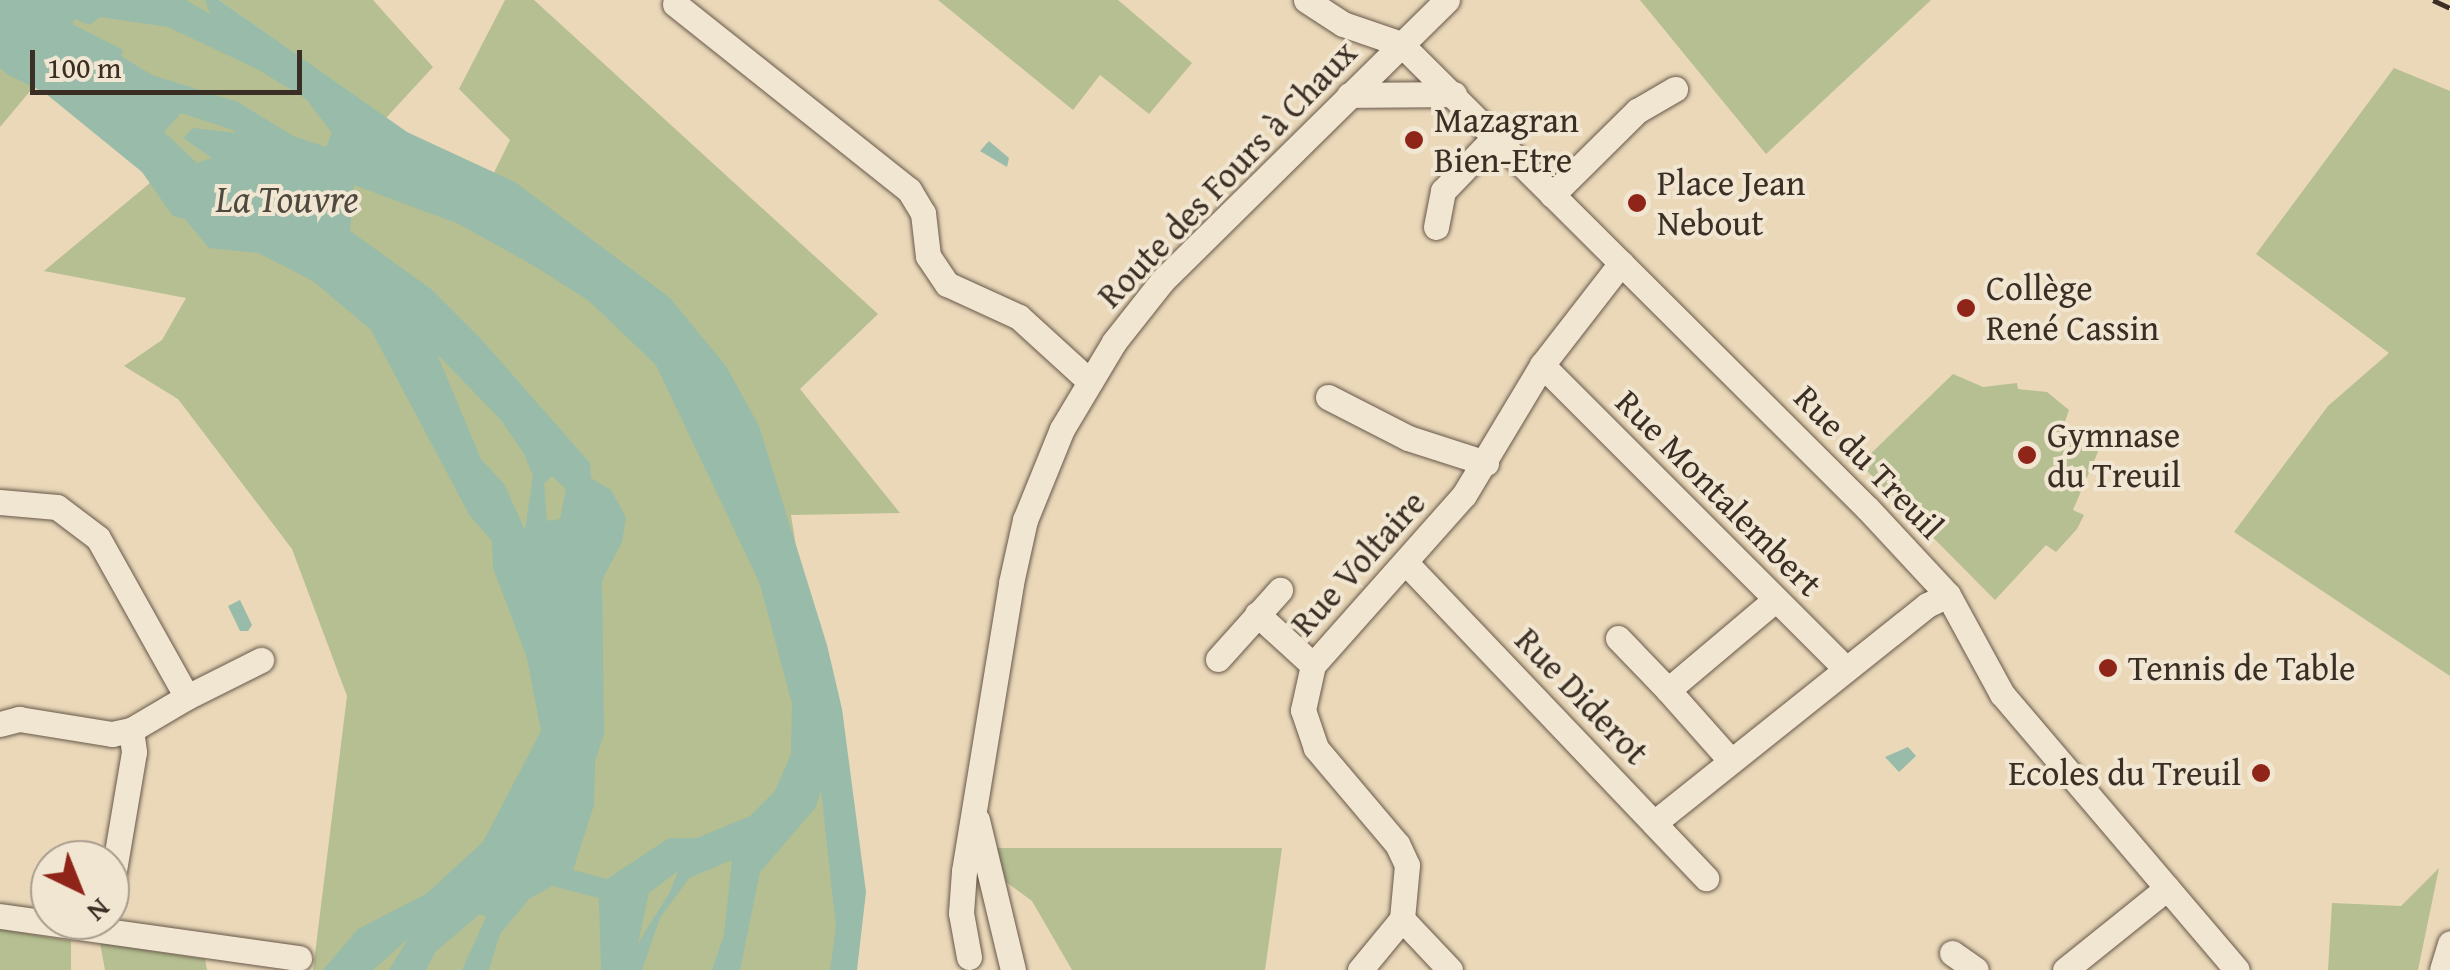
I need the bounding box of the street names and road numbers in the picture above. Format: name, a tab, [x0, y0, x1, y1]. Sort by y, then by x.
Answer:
street label: Route des Fours à Chaux	[1089, 32, 1365, 316]
street label: Rue du Treuil	[1785, 377, 1953, 547]
street label: Rue Montalembert	[1607, 381, 1831, 605]
street label: Rue Voltaire	[1282, 482, 1434, 644]
street label: Rue Diderot	[1507, 619, 1657, 773]

